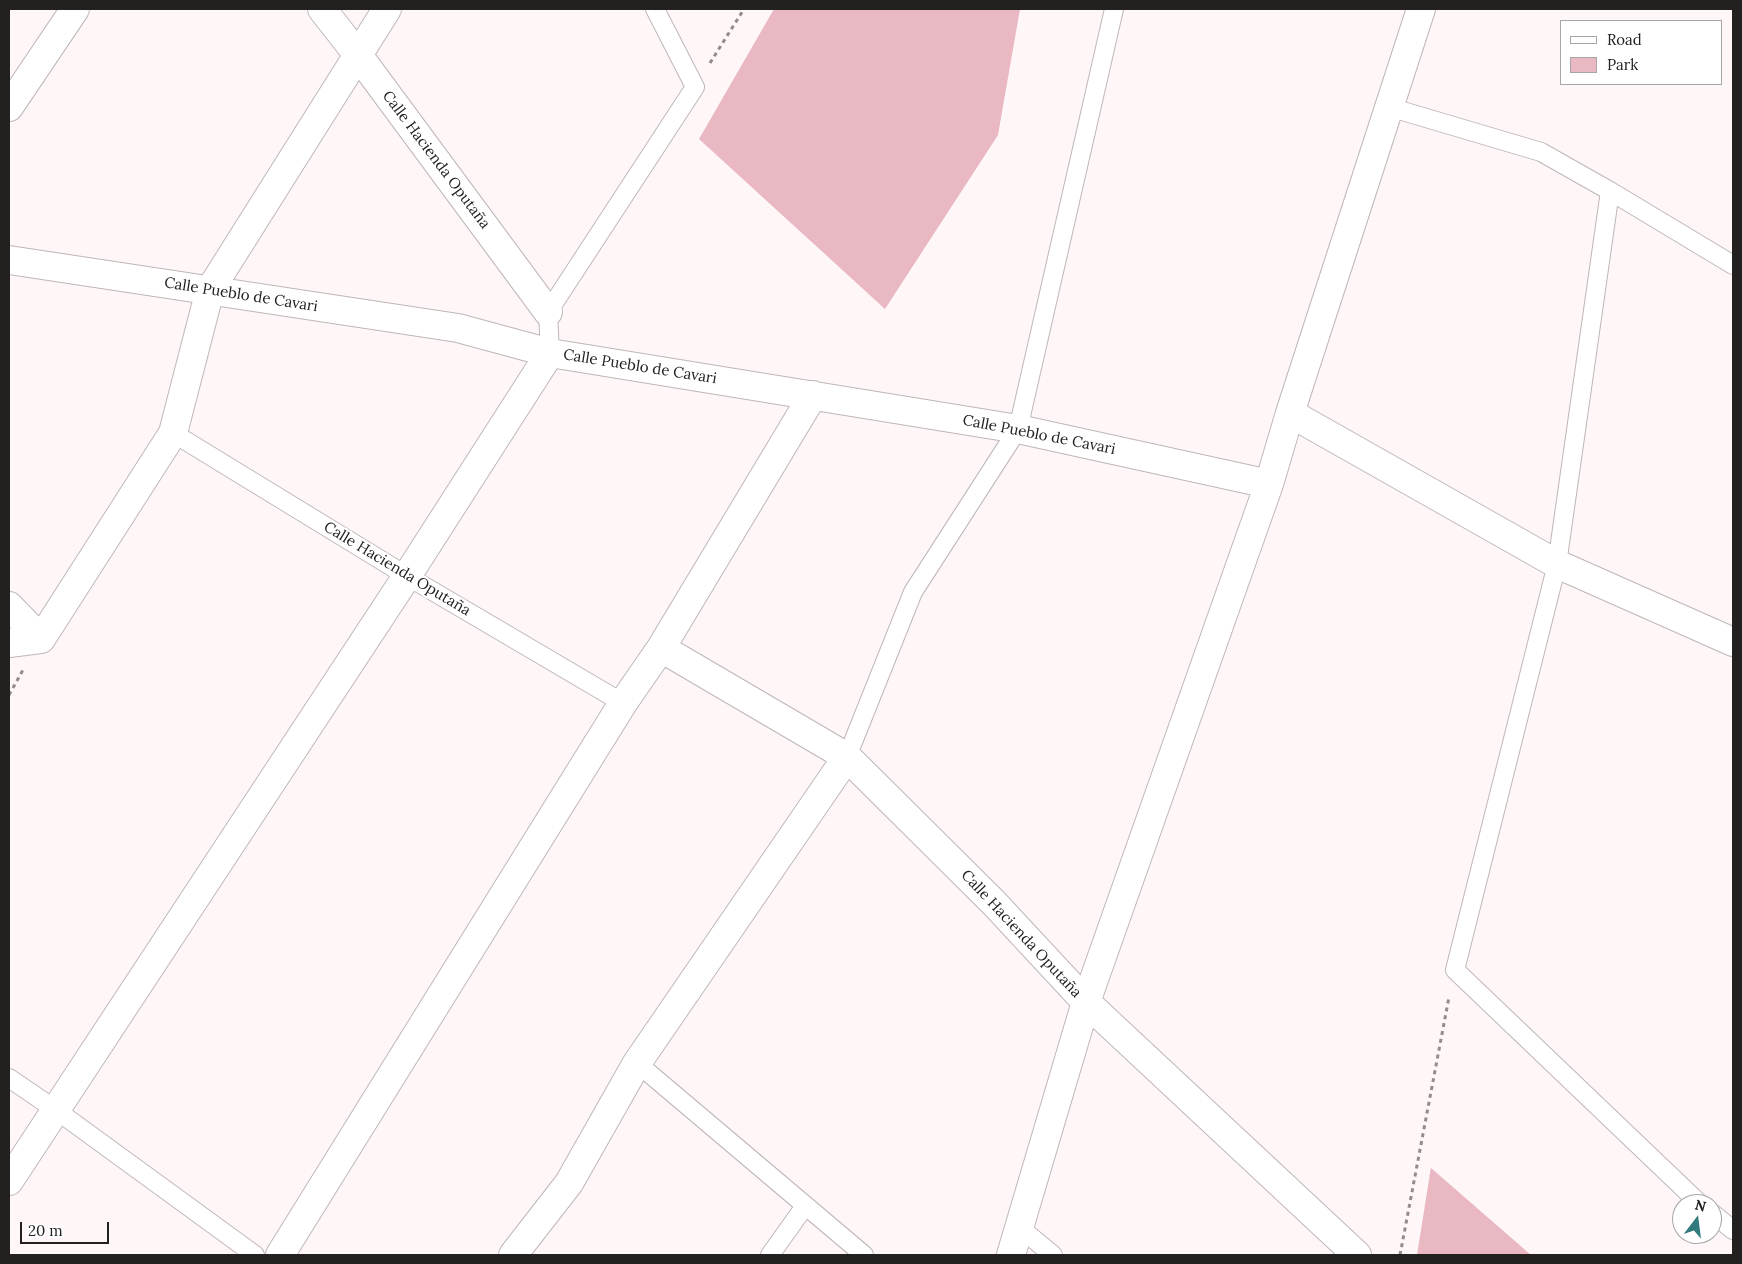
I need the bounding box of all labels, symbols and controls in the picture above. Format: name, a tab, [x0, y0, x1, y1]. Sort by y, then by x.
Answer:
legend	[1560, 20, 1722, 85]
text: Road	[1607, 30, 1642, 49]
text: Park	[1607, 55, 1638, 74]
street label: Calle Hacienda Oputaña	[378, 87, 494, 233]
street label: Calle Pueblo de Cavari	[163, 274, 319, 316]
street label: Calle Pueblo de Cavari	[562, 346, 718, 388]
street label: Calle Pueblo de Cavari	[961, 411, 1117, 459]
street label: Calle Hacienda Oputaña	[320, 518, 474, 620]
street label: Calle Hacienda Oputaña	[957, 866, 1085, 1002]
north arrow	[1672, 1194, 1722, 1244]
text: N	[1693, 1195, 1708, 1216]
scale bar	[22, 1212, 111, 1244]
text: 20 m	[28, 1221, 63, 1240]

